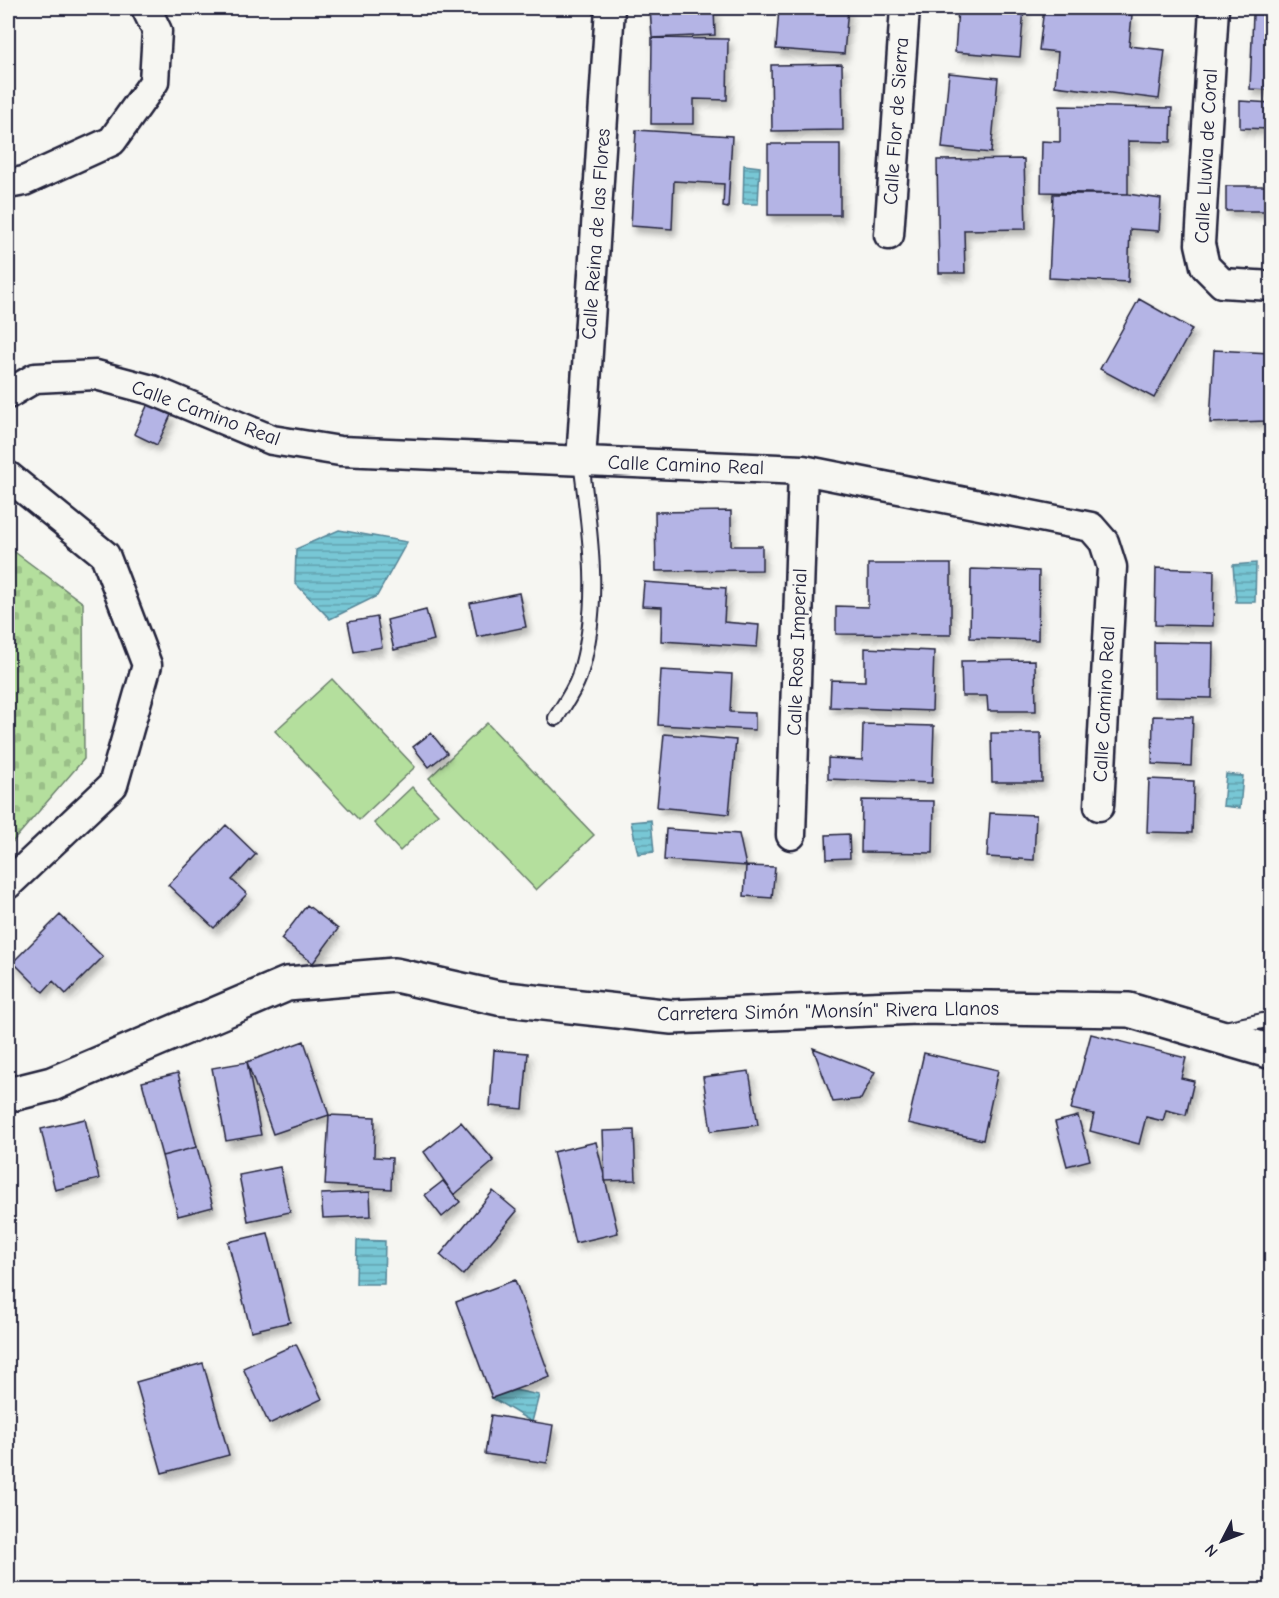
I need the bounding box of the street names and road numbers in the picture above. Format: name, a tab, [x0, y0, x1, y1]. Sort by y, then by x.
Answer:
street label: Calle Flor de Sierra	[879, 36, 913, 206]
street label: Calle Lluvia de Coral	[1190, 68, 1222, 244]
street label: Calle Reina de las Flores	[577, 128, 615, 340]
street label: Calle Camino Real	[129, 375, 283, 451]
street label: Calle Camino Real	[607, 451, 765, 479]
street label: Calle Rosa Imperial	[783, 568, 811, 736]
street label: Calle Camino Real	[1088, 625, 1120, 783]
street label: Carretera Simón "Monsín" Rivera Llanos	[657, 997, 999, 1025]

